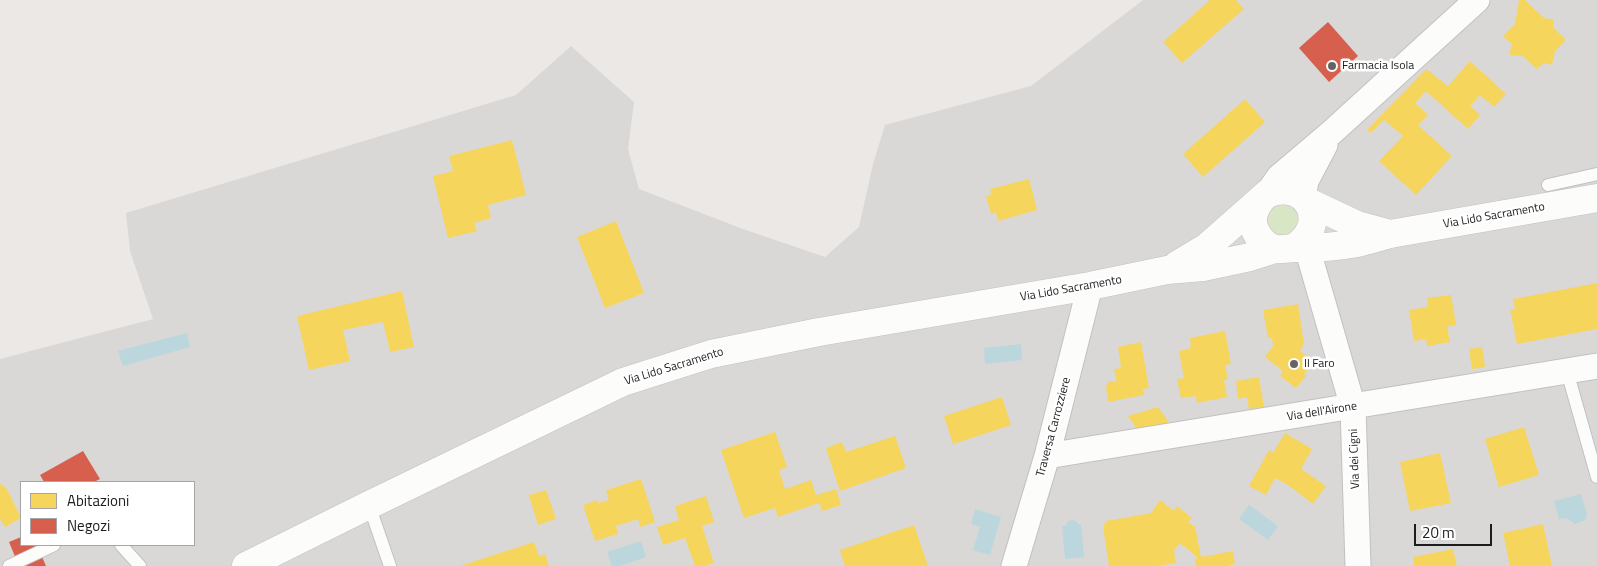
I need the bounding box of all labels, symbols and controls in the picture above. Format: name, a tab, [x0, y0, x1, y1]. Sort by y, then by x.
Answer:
place label: Farmacia Isola	[1342, 59, 1414, 73]
marker: Farmacia Isola	[1326, 60, 1338, 72]
street label: Via Lido Sacramento	[1442, 200, 1546, 232]
street label: Via Lido Sacramento	[1019, 273, 1123, 305]
street label: Via Lido Sacramento	[623, 345, 725, 389]
place label: Il Faro	[1304, 357, 1335, 371]
marker: Il Faro	[1288, 358, 1300, 370]
street label: Traversa Carrozziere	[1034, 376, 1074, 478]
street label: Via dell'Airone	[1286, 399, 1358, 425]
street label: Via dei Cigni	[1347, 429, 1363, 489]
legend	[20, 481, 195, 546]
text: Abitazioni	[67, 489, 129, 512]
text: Negozi	[67, 514, 110, 537]
scale bar	[1417, 514, 1494, 546]
text: 20 m	[1422, 521, 1455, 544]

